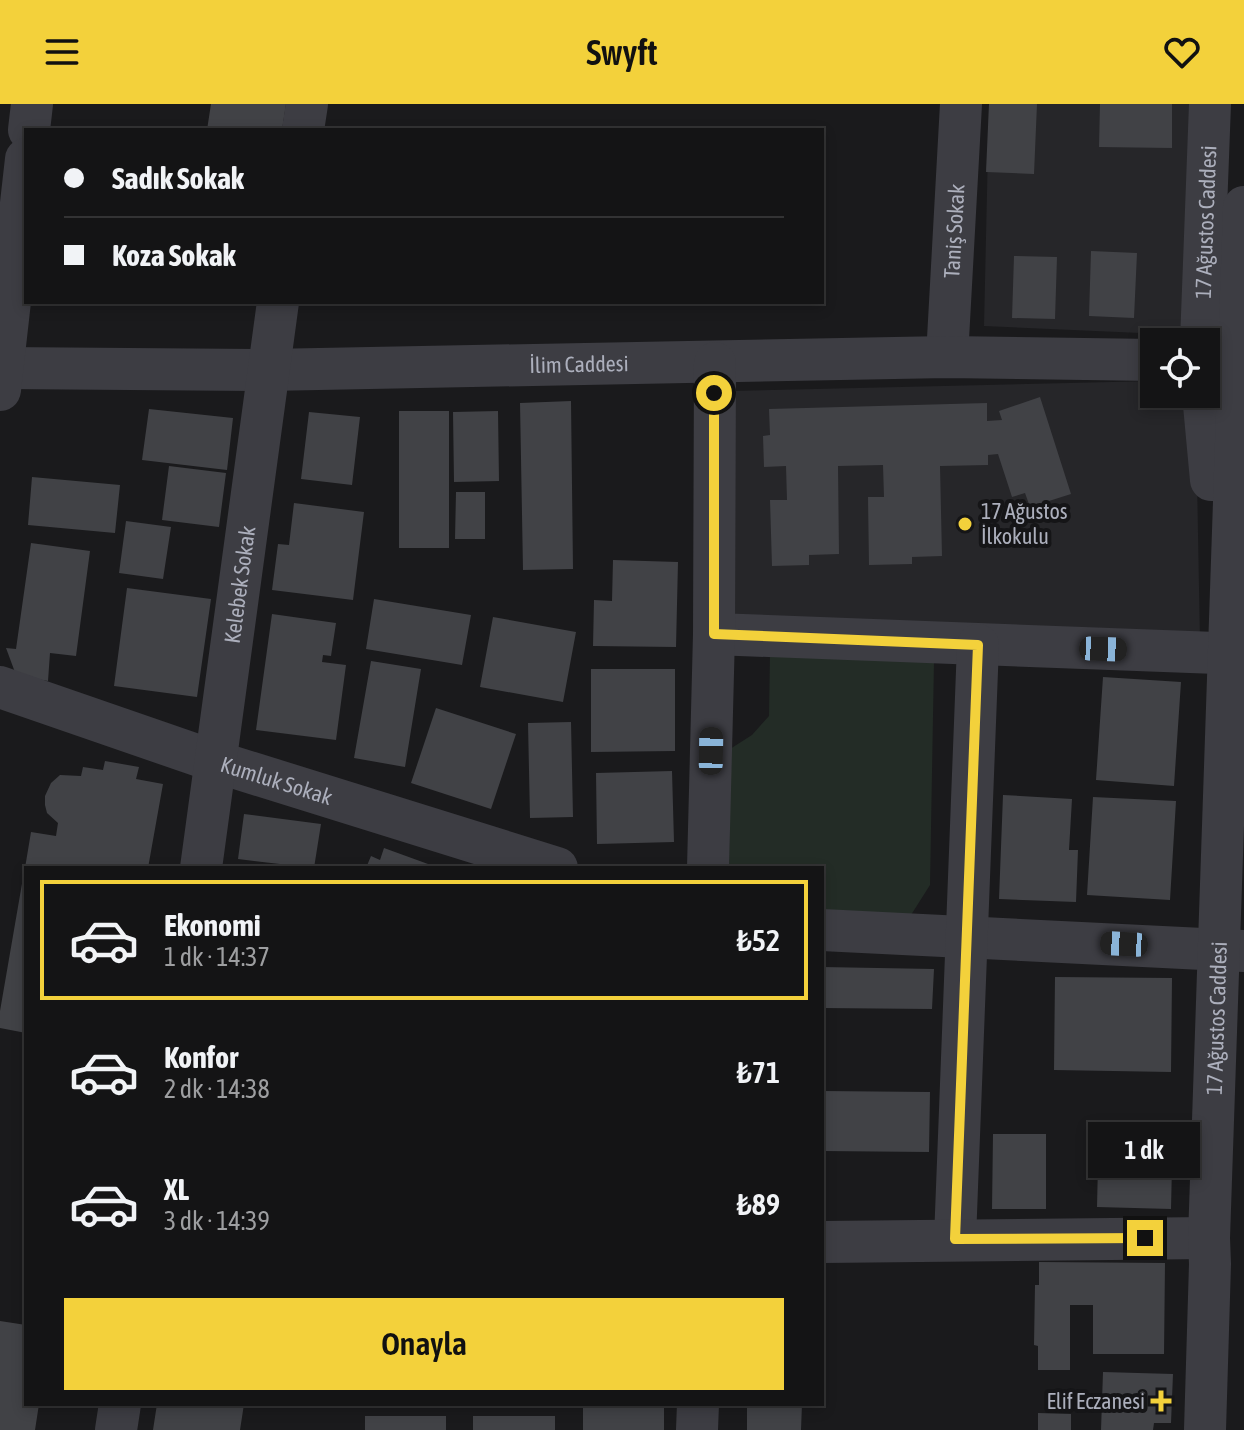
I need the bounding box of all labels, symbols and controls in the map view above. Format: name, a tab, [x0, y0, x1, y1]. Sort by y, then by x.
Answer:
icon: menu	[40, 30, 84, 74]
icon: heart	[1160, 30, 1204, 74]
text: Swyft	[586, 31, 658, 73]
street label: 17 Ağustos Caddesi	[1190, 145, 1221, 299]
text: Sadık Sokak	[112, 161, 244, 195]
street label: Taniş Sokak	[938, 183, 970, 279]
text: Koza Sokak	[112, 238, 236, 272]
map controls	[1140, 328, 1220, 408]
button: locate	[1140, 328, 1220, 408]
street label: İlim Caddesi	[529, 350, 629, 378]
route start	[696, 375, 732, 411]
place label: 17 Ağustos İlkokulu	[981, 498, 1068, 549]
marker: 17 Ağustos İlkokulu	[956, 515, 974, 533]
street label: Kelebek Sokak	[219, 524, 260, 645]
car	[1079, 636, 1127, 662]
car	[699, 727, 723, 775]
street label: Kumluk Sokak	[218, 751, 336, 810]
icon: car	[68, 904, 140, 976]
text: Ekonomi	[164, 908, 261, 942]
text: ₺52	[737, 923, 780, 957]
car	[1099, 931, 1149, 957]
street label: 17 Ağustos Caddesi	[1201, 941, 1232, 1095]
text: 1 dk · 14:37	[164, 942, 270, 972]
icon: car	[68, 1036, 140, 1108]
text: Konfor	[164, 1040, 238, 1074]
text: ₺71	[737, 1055, 780, 1089]
text: 2 dk · 14:38	[164, 1074, 270, 1104]
callout: 1 dk	[1089, 1122, 1201, 1178]
text: 1 dk	[1124, 1135, 1164, 1165]
icon: car	[68, 1168, 140, 1240]
text: XL	[164, 1172, 189, 1206]
text: ₺89	[737, 1187, 780, 1221]
text: 3 dk · 14:39	[164, 1206, 270, 1236]
route end	[1127, 1220, 1163, 1256]
button: Onayla	[64, 1298, 784, 1390]
place label: Elif Eczanesi	[1047, 1388, 1145, 1414]
marker: Elif Eczanesi	[1152, 1392, 1170, 1410]

